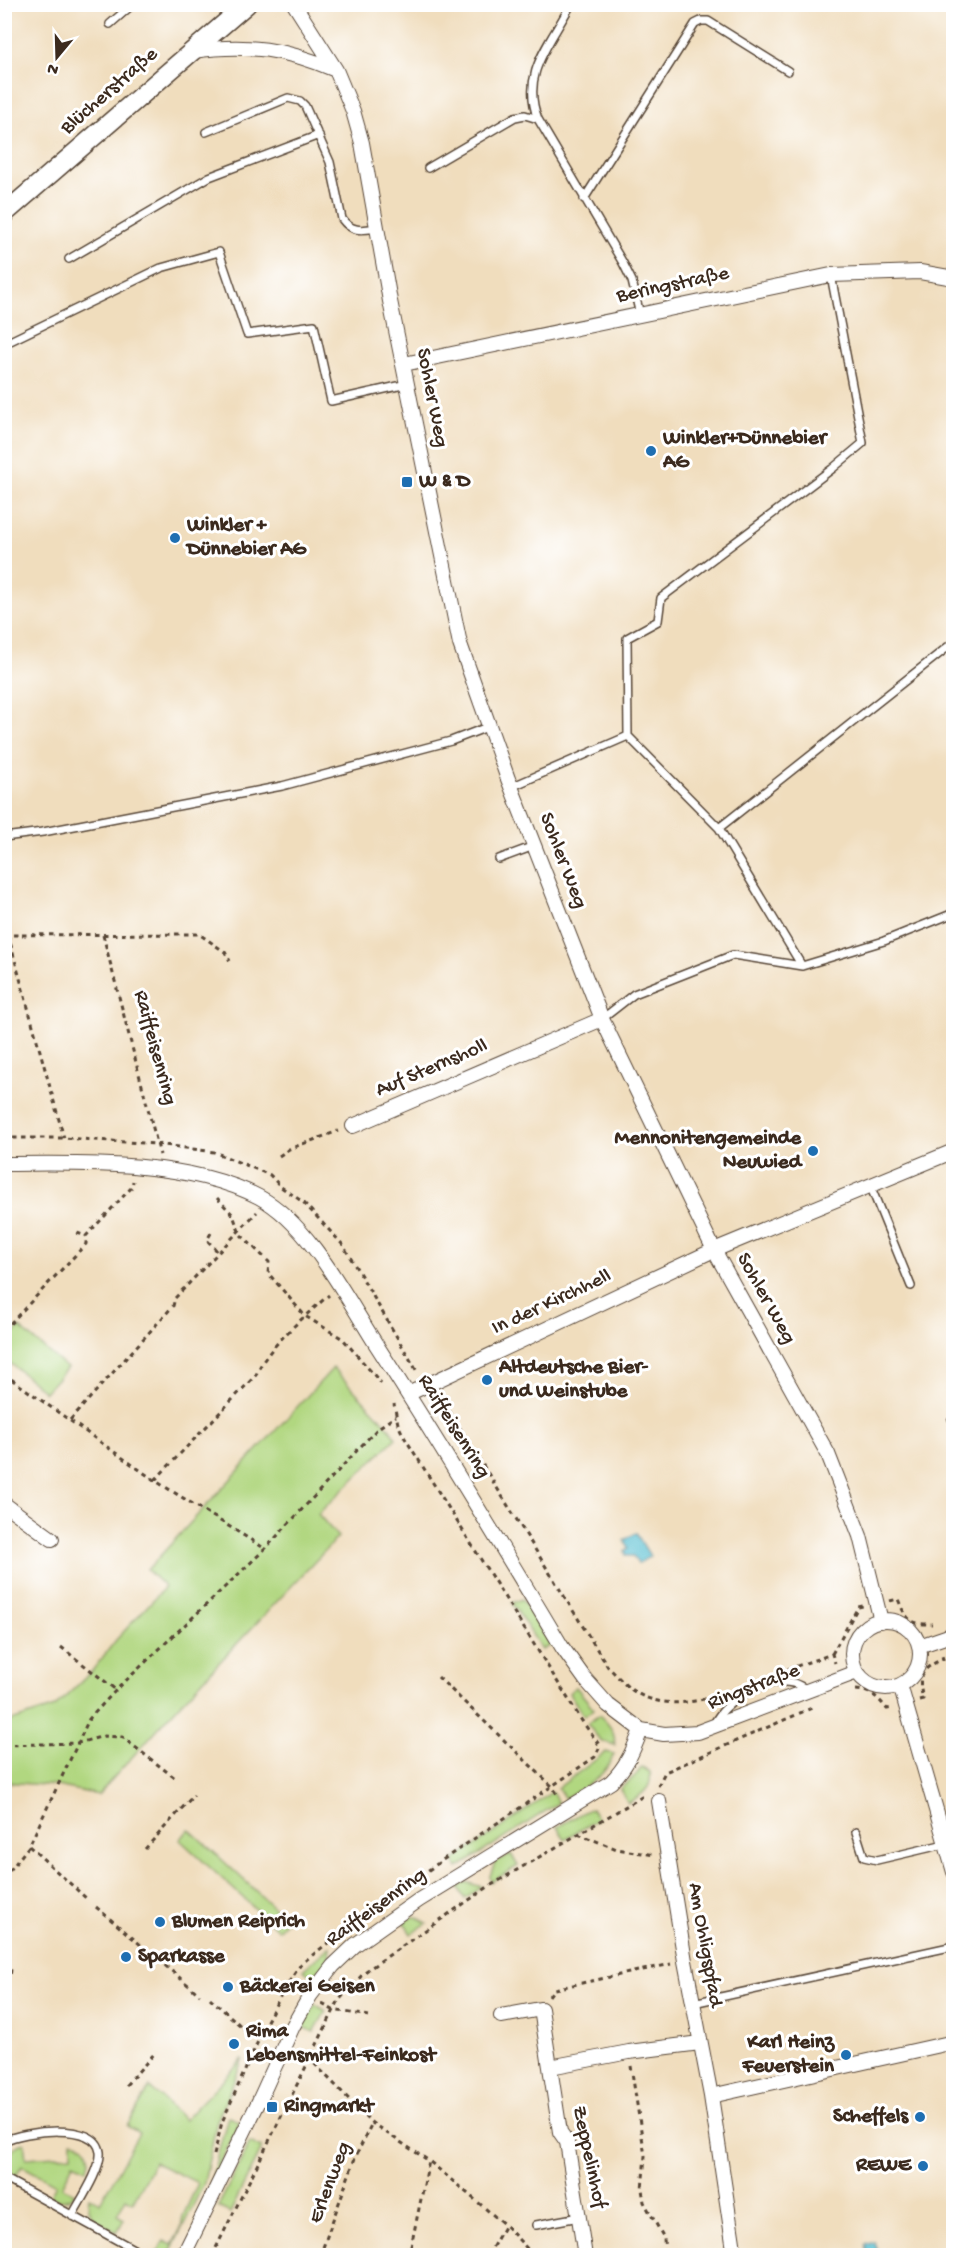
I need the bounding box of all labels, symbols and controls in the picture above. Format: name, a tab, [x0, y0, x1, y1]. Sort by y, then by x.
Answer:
north arrow	[27, 27, 87, 87]
street label: Blücherstraße	[55, 42, 165, 142]
text: N	[45, 57, 61, 79]
street label: Beringstraße	[613, 262, 733, 310]
street label: Sohler Weg	[409, 346, 453, 450]
place label: Winkler+Dünnebier AG	[662, 427, 829, 476]
marker: Winkler+Dünnebier AG	[644, 444, 658, 458]
place label: W & D	[418, 470, 471, 495]
marker: W & D	[400, 475, 414, 489]
place label: Winkler + Dünnebier AG	[185, 514, 308, 563]
marker: Winkler + Dünnebier AG	[168, 531, 182, 545]
street label: Sohler Weg	[532, 810, 592, 912]
street label: Raiffeisenring	[127, 988, 181, 1108]
street label: Auf Sternsholl	[372, 1034, 492, 1104]
place label: Mennonitengemeinde Neuwied	[615, 1127, 804, 1176]
marker: Mennonitengemeinde Neuwied	[806, 1144, 820, 1158]
street label: Sohler Weg	[730, 1249, 800, 1349]
street label: In der Kirchhell	[488, 1264, 616, 1342]
place label: Altdeutsche Bier- und Weinstube	[498, 1356, 649, 1405]
street label: Raiffeisenring	[411, 1370, 495, 1484]
marker: Altdeutsche Bier- und Weinstube	[480, 1373, 494, 1387]
street label: Ringstraße	[704, 1659, 805, 1717]
street label: Raiffeisenring	[322, 1863, 432, 1953]
street label: Am Ohligspfad	[681, 1881, 728, 2011]
place label: Blumen Reiprich	[171, 1910, 306, 1935]
marker: Blumen Reiprich	[153, 1915, 167, 1929]
place label: Sparkasse	[138, 1945, 226, 1970]
marker: Sparkasse	[119, 1950, 133, 1964]
place label: Bäckerei Geisen	[239, 1975, 376, 2000]
marker: Bäckerei Geisen	[221, 1980, 235, 1994]
place label: Rima Lebensmittel-Feinkost	[245, 2020, 438, 2069]
place label: Karl Heinz Feuerstein	[742, 2031, 836, 2080]
marker: Rima Lebensmittel-Feinkost	[227, 2037, 241, 2051]
marker: Karl Heinz Feuerstein	[839, 2048, 853, 2062]
place label: Ringmarkt	[283, 2095, 376, 2120]
marker: Ringmarkt	[265, 2100, 279, 2114]
street label: Zeppelinhof	[565, 2104, 611, 2212]
place label: Scheffels	[833, 2105, 909, 2130]
marker: Scheffels	[913, 2110, 927, 2124]
street label: Erlenweg	[304, 2139, 358, 2227]
place label: REWE	[855, 2154, 913, 2179]
marker: REWE	[916, 2159, 930, 2173]

